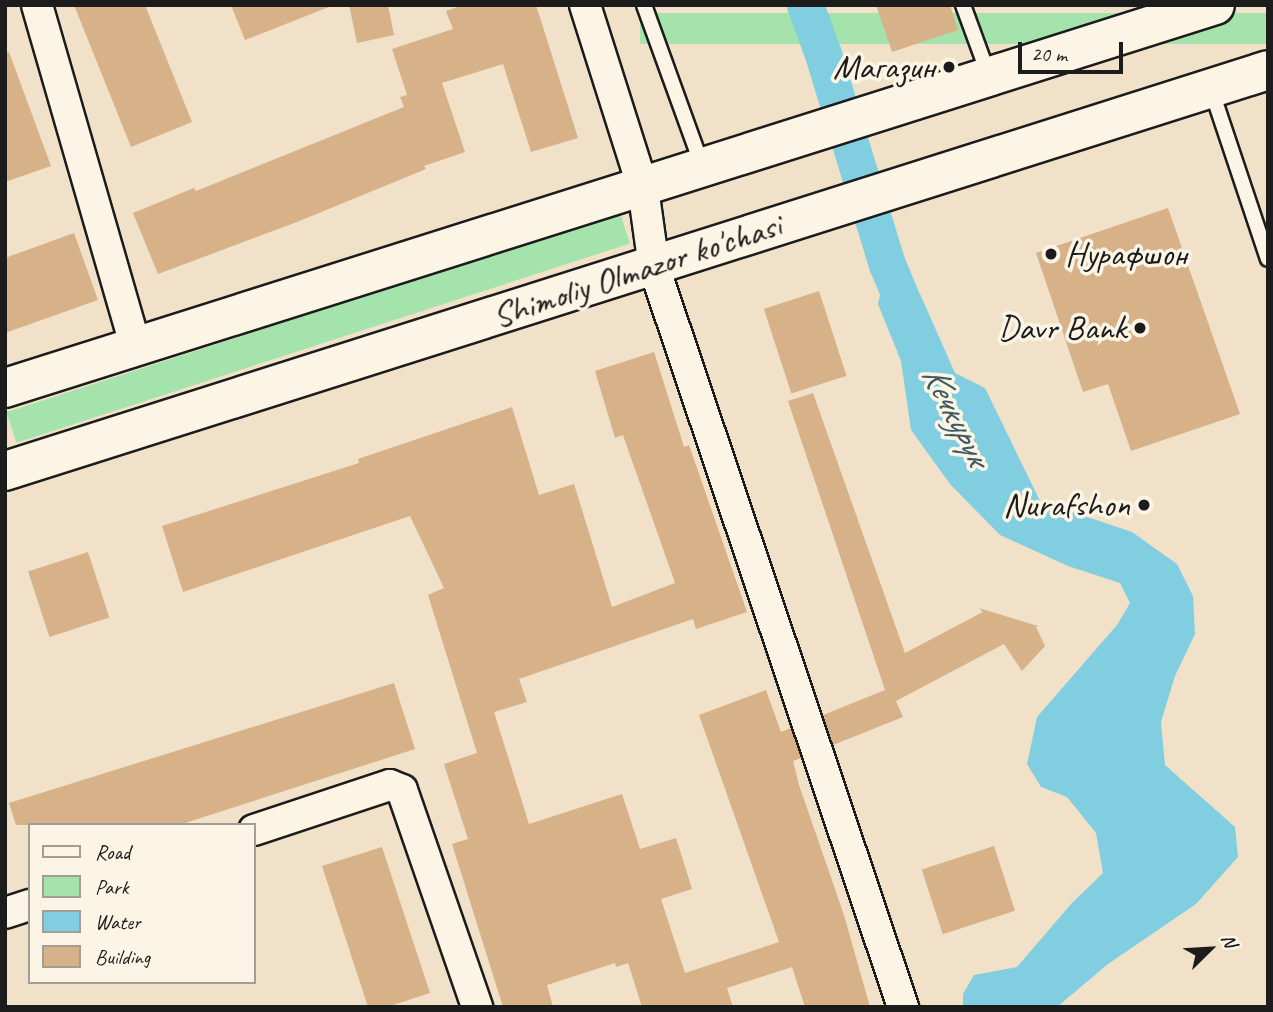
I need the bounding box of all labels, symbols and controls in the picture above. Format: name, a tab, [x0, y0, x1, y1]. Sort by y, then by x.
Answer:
scale bar	[1021, 28, 1126, 72]
text: 20 m	[1031, 41, 1067, 67]
place label: Магазин	[833, 46, 935, 88]
marker: Магазин	[941, 59, 957, 75]
street label: Shimoliy Olmazor ko'chasi	[486, 204, 788, 338]
place label: Нурафшон	[1065, 233, 1187, 275]
marker: Нурафшон	[1043, 246, 1059, 262]
place label: Davr Bank	[997, 307, 1126, 349]
marker: Davr Bank	[1132, 320, 1148, 336]
water label: Кечкурук	[912, 357, 1000, 473]
place label: Nurafshon	[1003, 484, 1130, 526]
marker: Nurafshon	[1136, 497, 1152, 513]
legend	[28, 823, 256, 984]
text: Road	[95, 839, 130, 865]
text: Park	[95, 874, 128, 900]
text: Water	[95, 909, 141, 935]
north arrow	[1175, 914, 1245, 984]
text: N	[1216, 930, 1243, 951]
text: Building	[95, 944, 150, 970]

